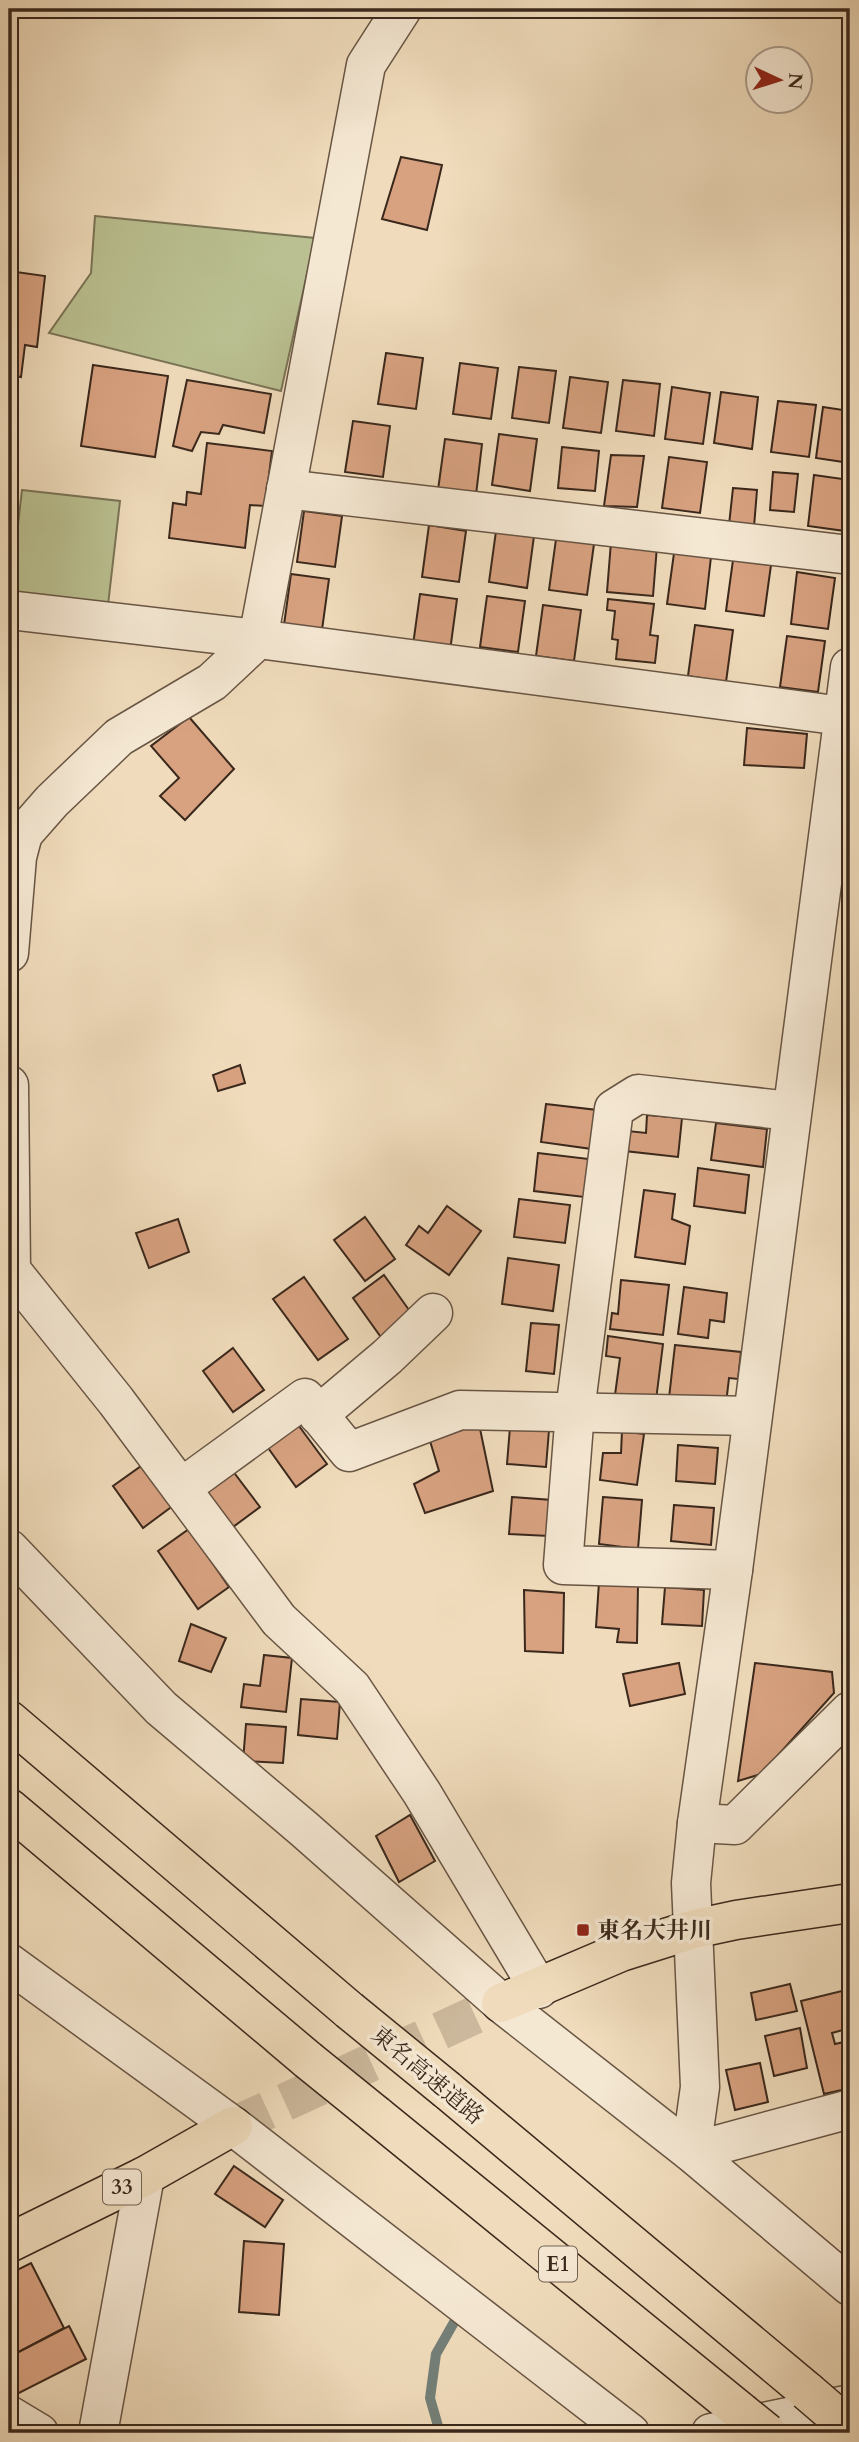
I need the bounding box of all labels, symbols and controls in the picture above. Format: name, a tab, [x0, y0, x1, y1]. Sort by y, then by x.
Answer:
north arrow	[744, 46, 814, 116]
text: N	[781, 72, 809, 91]
place label: 東名大井川	[597, 1915, 712, 1946]
marker: 東名大井川	[575, 1922, 591, 1938]
street label: 東名高速道路	[365, 2019, 490, 2132]
road number: 33	[103, 2170, 141, 2204]
road number: E1	[539, 2246, 577, 2282]

